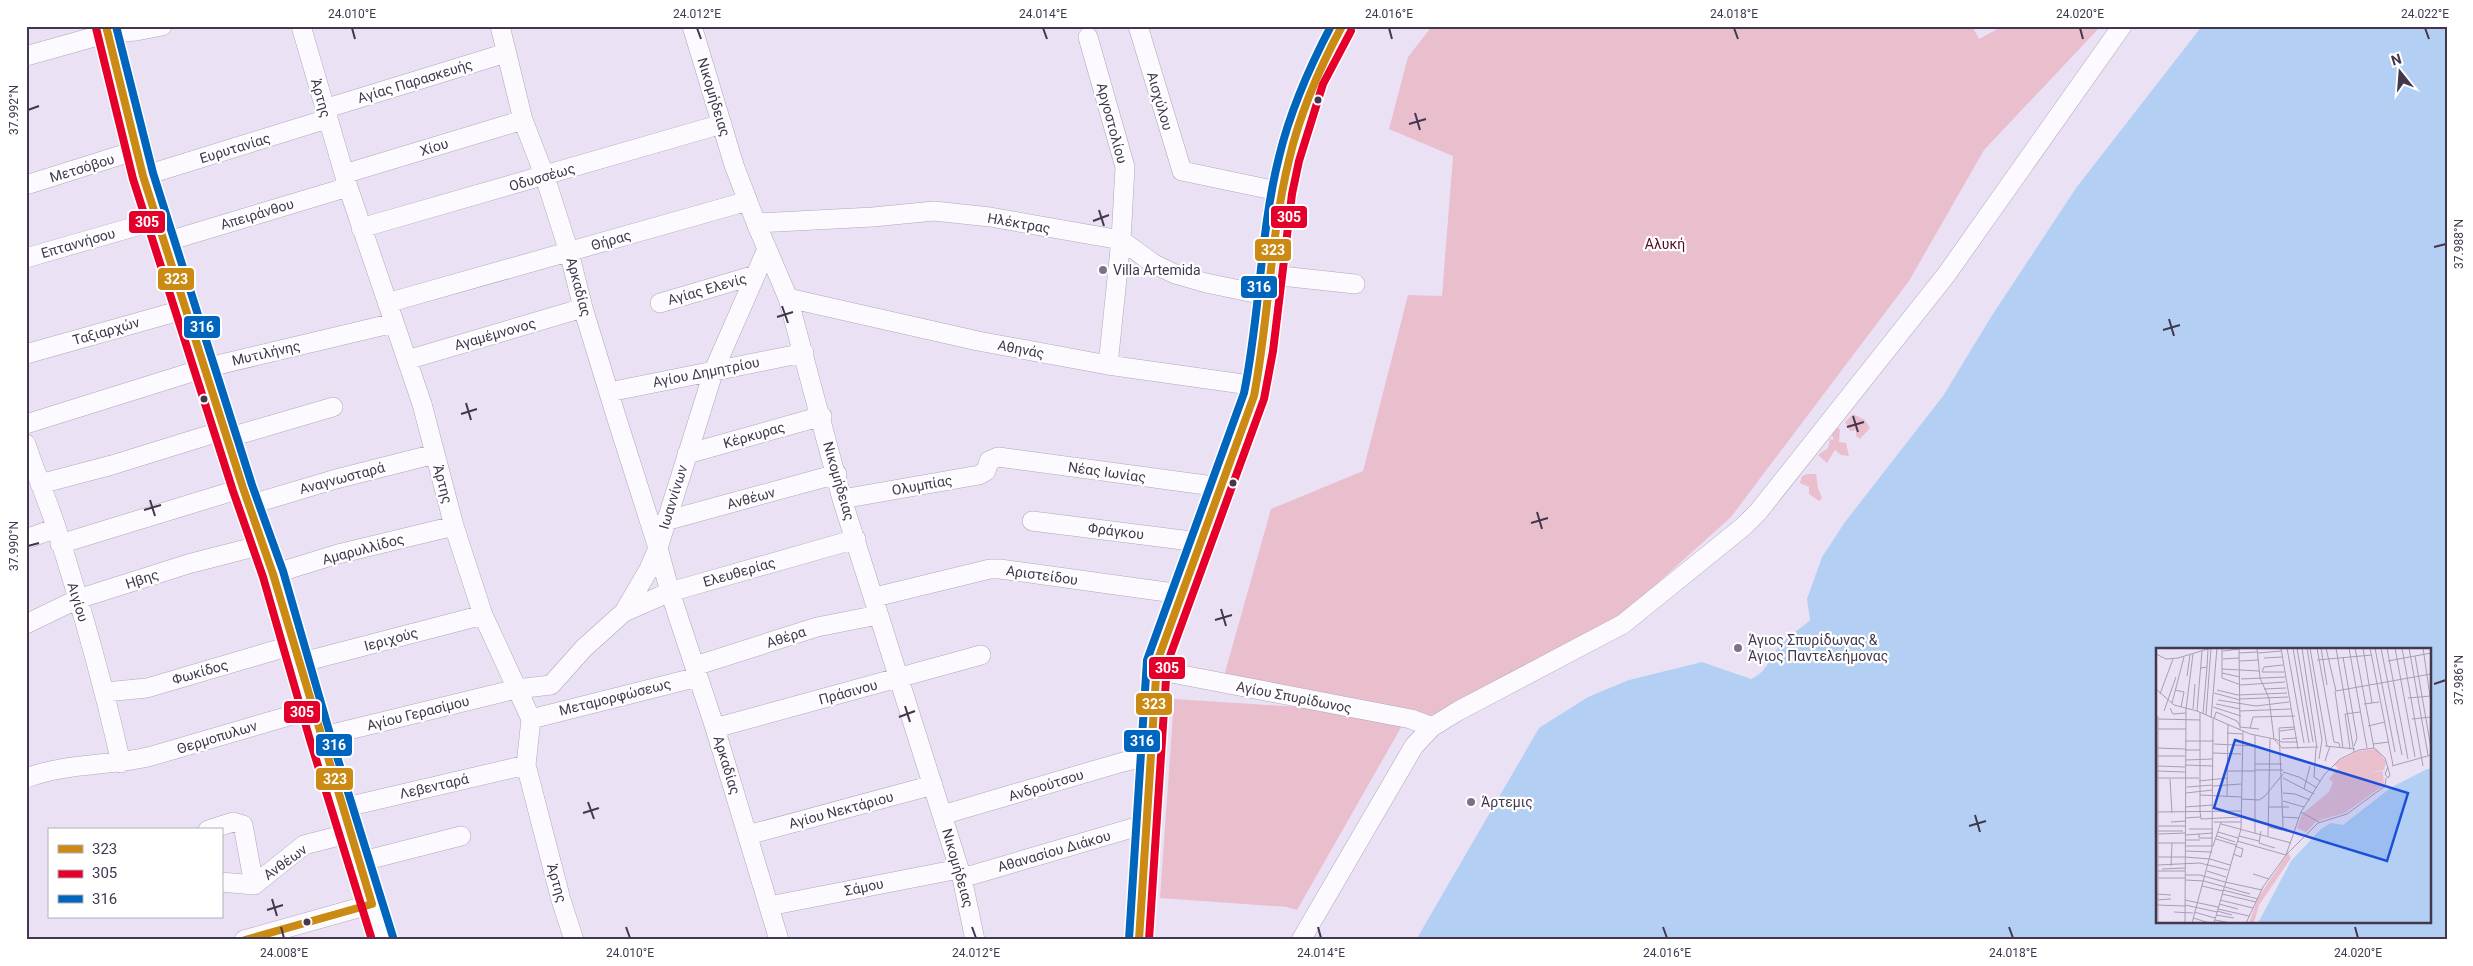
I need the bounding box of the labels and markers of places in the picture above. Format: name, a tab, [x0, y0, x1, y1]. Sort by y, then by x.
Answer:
unlabelled marker	[1313, 95, 1323, 105]
place label: Villa Artemida	[1113, 262, 1201, 278]
marker: Villa Artemida	[1097, 264, 1109, 276]
unlabelled marker	[199, 394, 209, 404]
unlabelled marker	[1228, 478, 1238, 488]
place label: Άγιος Σπυρίδωνας & Άγιος Παντελεήμονας	[1748, 632, 1888, 664]
marker: Άγιος Σπυρίδωνας & Άγιος Παντελεήμονας	[1732, 642, 1744, 654]
place label: Άρτεμις	[1481, 794, 1533, 810]
marker: Άρτεμις	[1465, 796, 1477, 808]
unlabelled marker	[302, 917, 312, 927]

